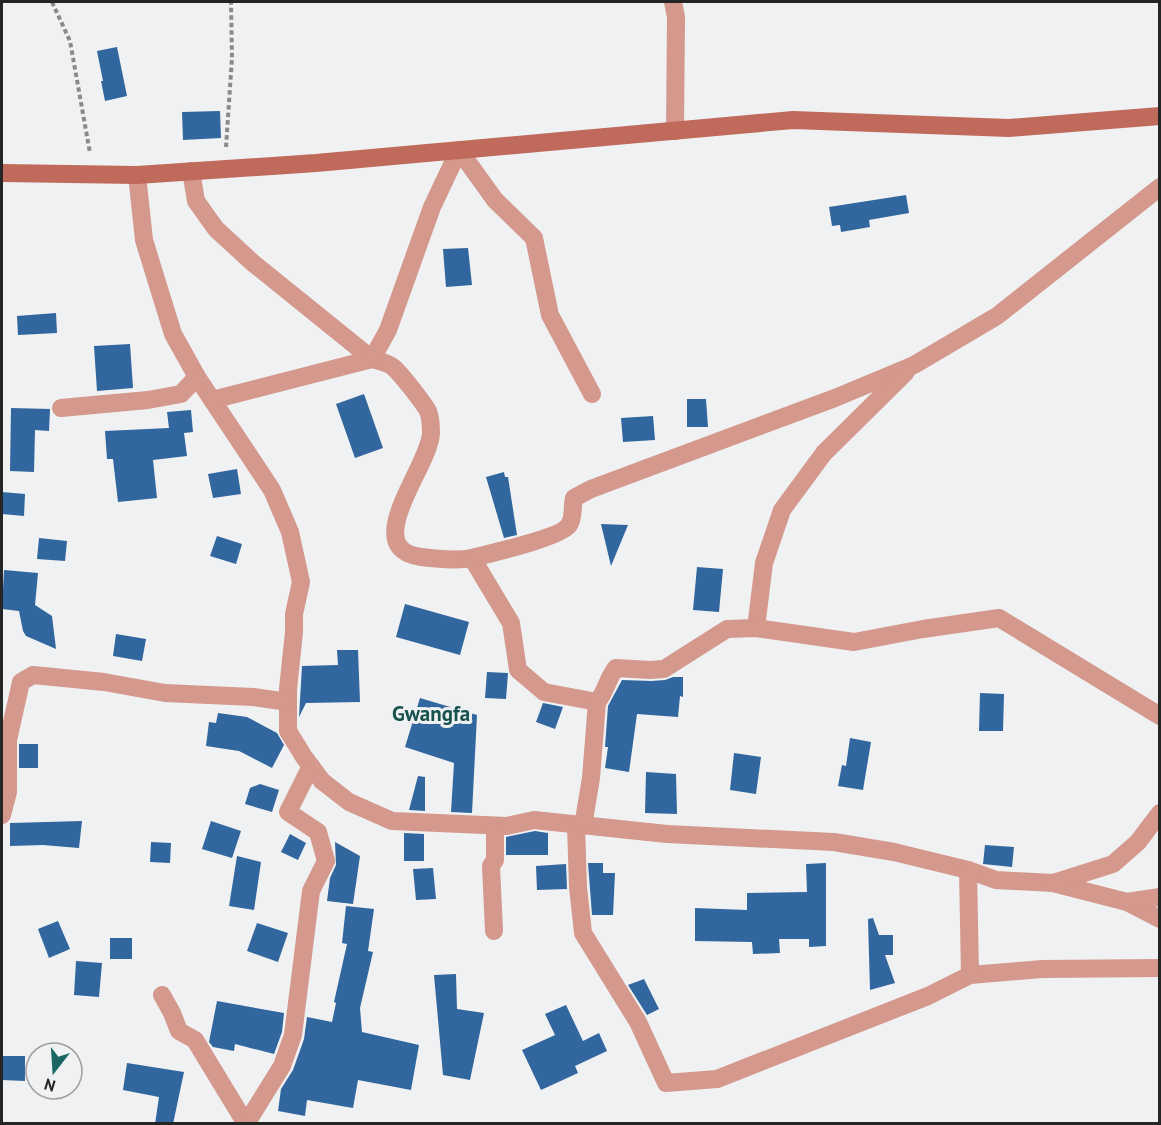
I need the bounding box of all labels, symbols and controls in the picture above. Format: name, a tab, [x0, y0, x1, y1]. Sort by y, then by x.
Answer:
district label: Gwangfa	[392, 700, 470, 727]
north arrow	[24, 1041, 84, 1101]
text: N	[42, 1074, 58, 1096]

